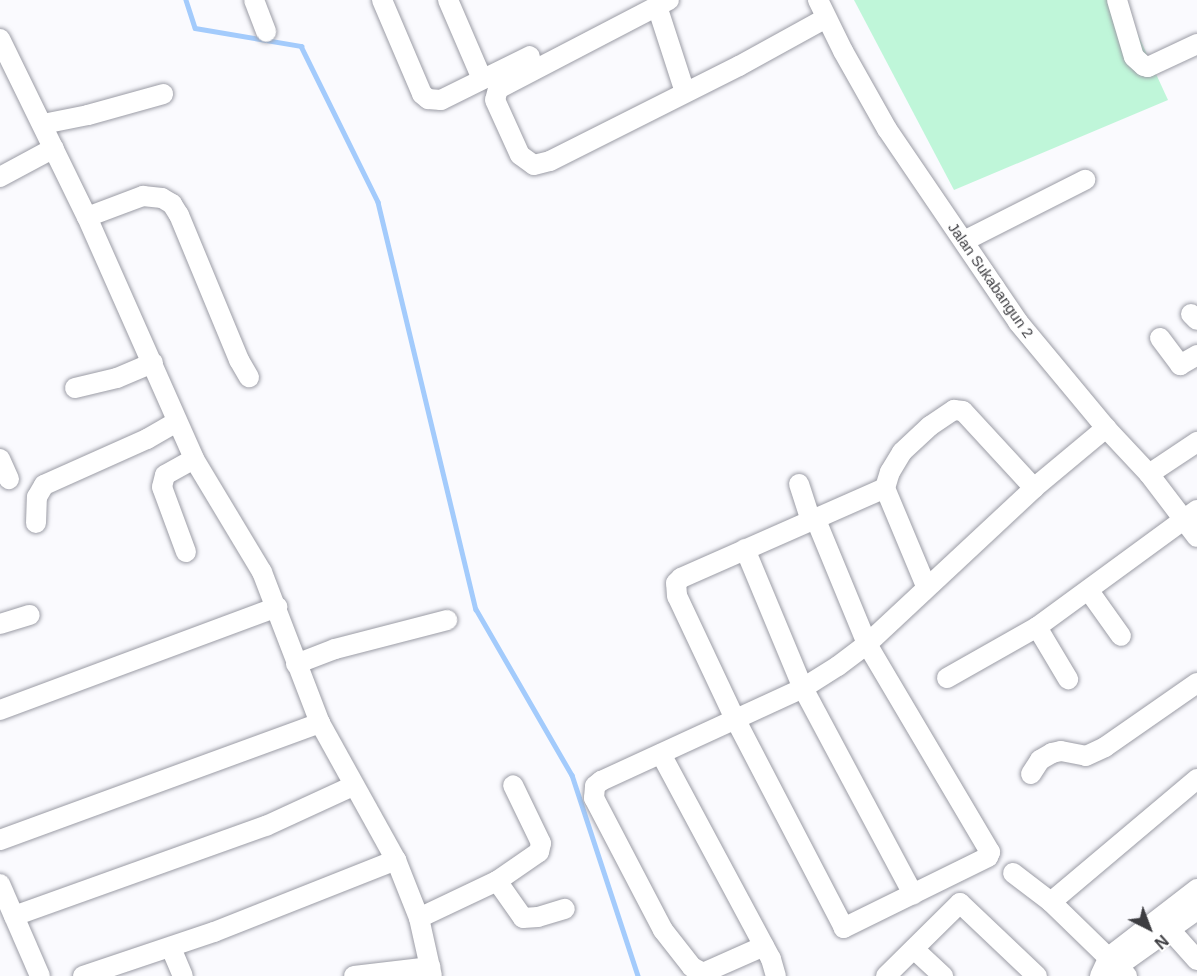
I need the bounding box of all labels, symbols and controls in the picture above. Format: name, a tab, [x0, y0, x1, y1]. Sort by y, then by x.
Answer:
street label: Jalan Sukabangun 2	[944, 219, 1038, 341]
north arrow	[1119, 898, 1179, 958]
text: N	[1151, 932, 1171, 952]

